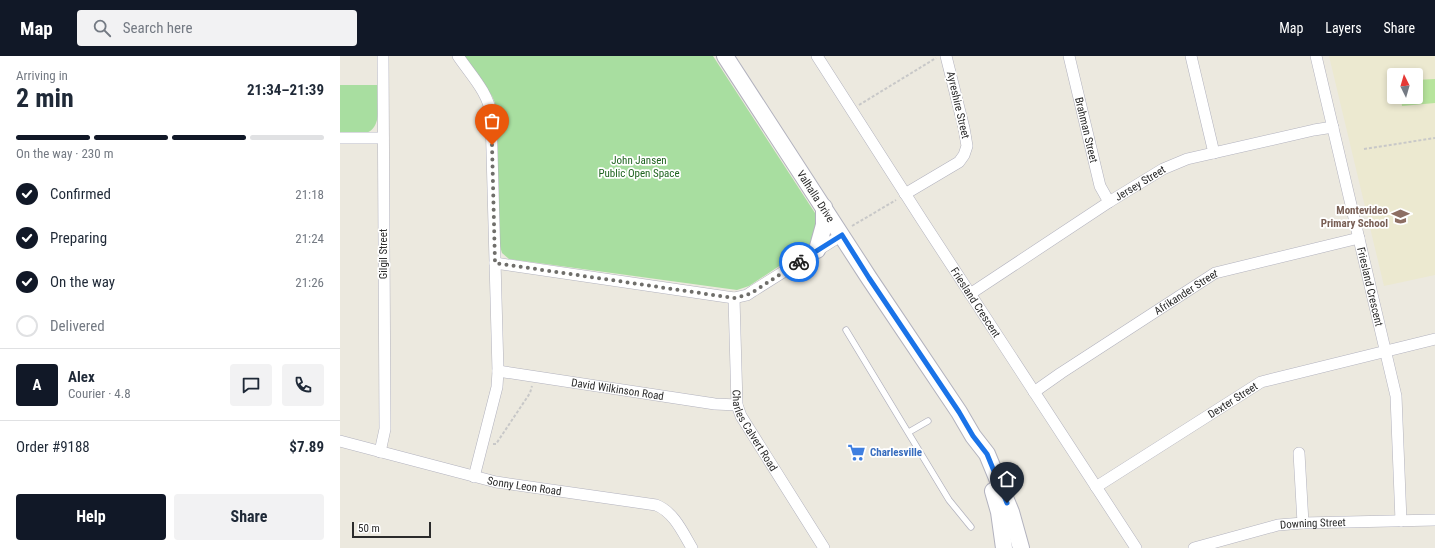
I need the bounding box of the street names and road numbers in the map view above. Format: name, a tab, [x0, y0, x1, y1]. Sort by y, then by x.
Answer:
street label: Ayreshire Street	[944, 70, 972, 140]
street label: Brahman Street	[1073, 96, 1101, 164]
street label: Jersey Street	[1112, 163, 1168, 203]
street label: Valhalla Drive	[794, 168, 837, 224]
street label: Gilgil Street	[377, 229, 390, 279]
street label: Friesland Crescent	[1355, 246, 1386, 328]
street label: Friesland Crescent	[948, 265, 1003, 340]
street label: Afrikander Street	[1152, 266, 1219, 317]
street label: David Wilkinson Road	[570, 376, 665, 403]
street label: Dexter Street	[1205, 379, 1260, 421]
street label: Charles Calvert Road	[730, 389, 780, 473]
street label: Sonny Leon Road	[486, 473, 562, 498]
street label: Downing Street	[1279, 516, 1346, 531]

